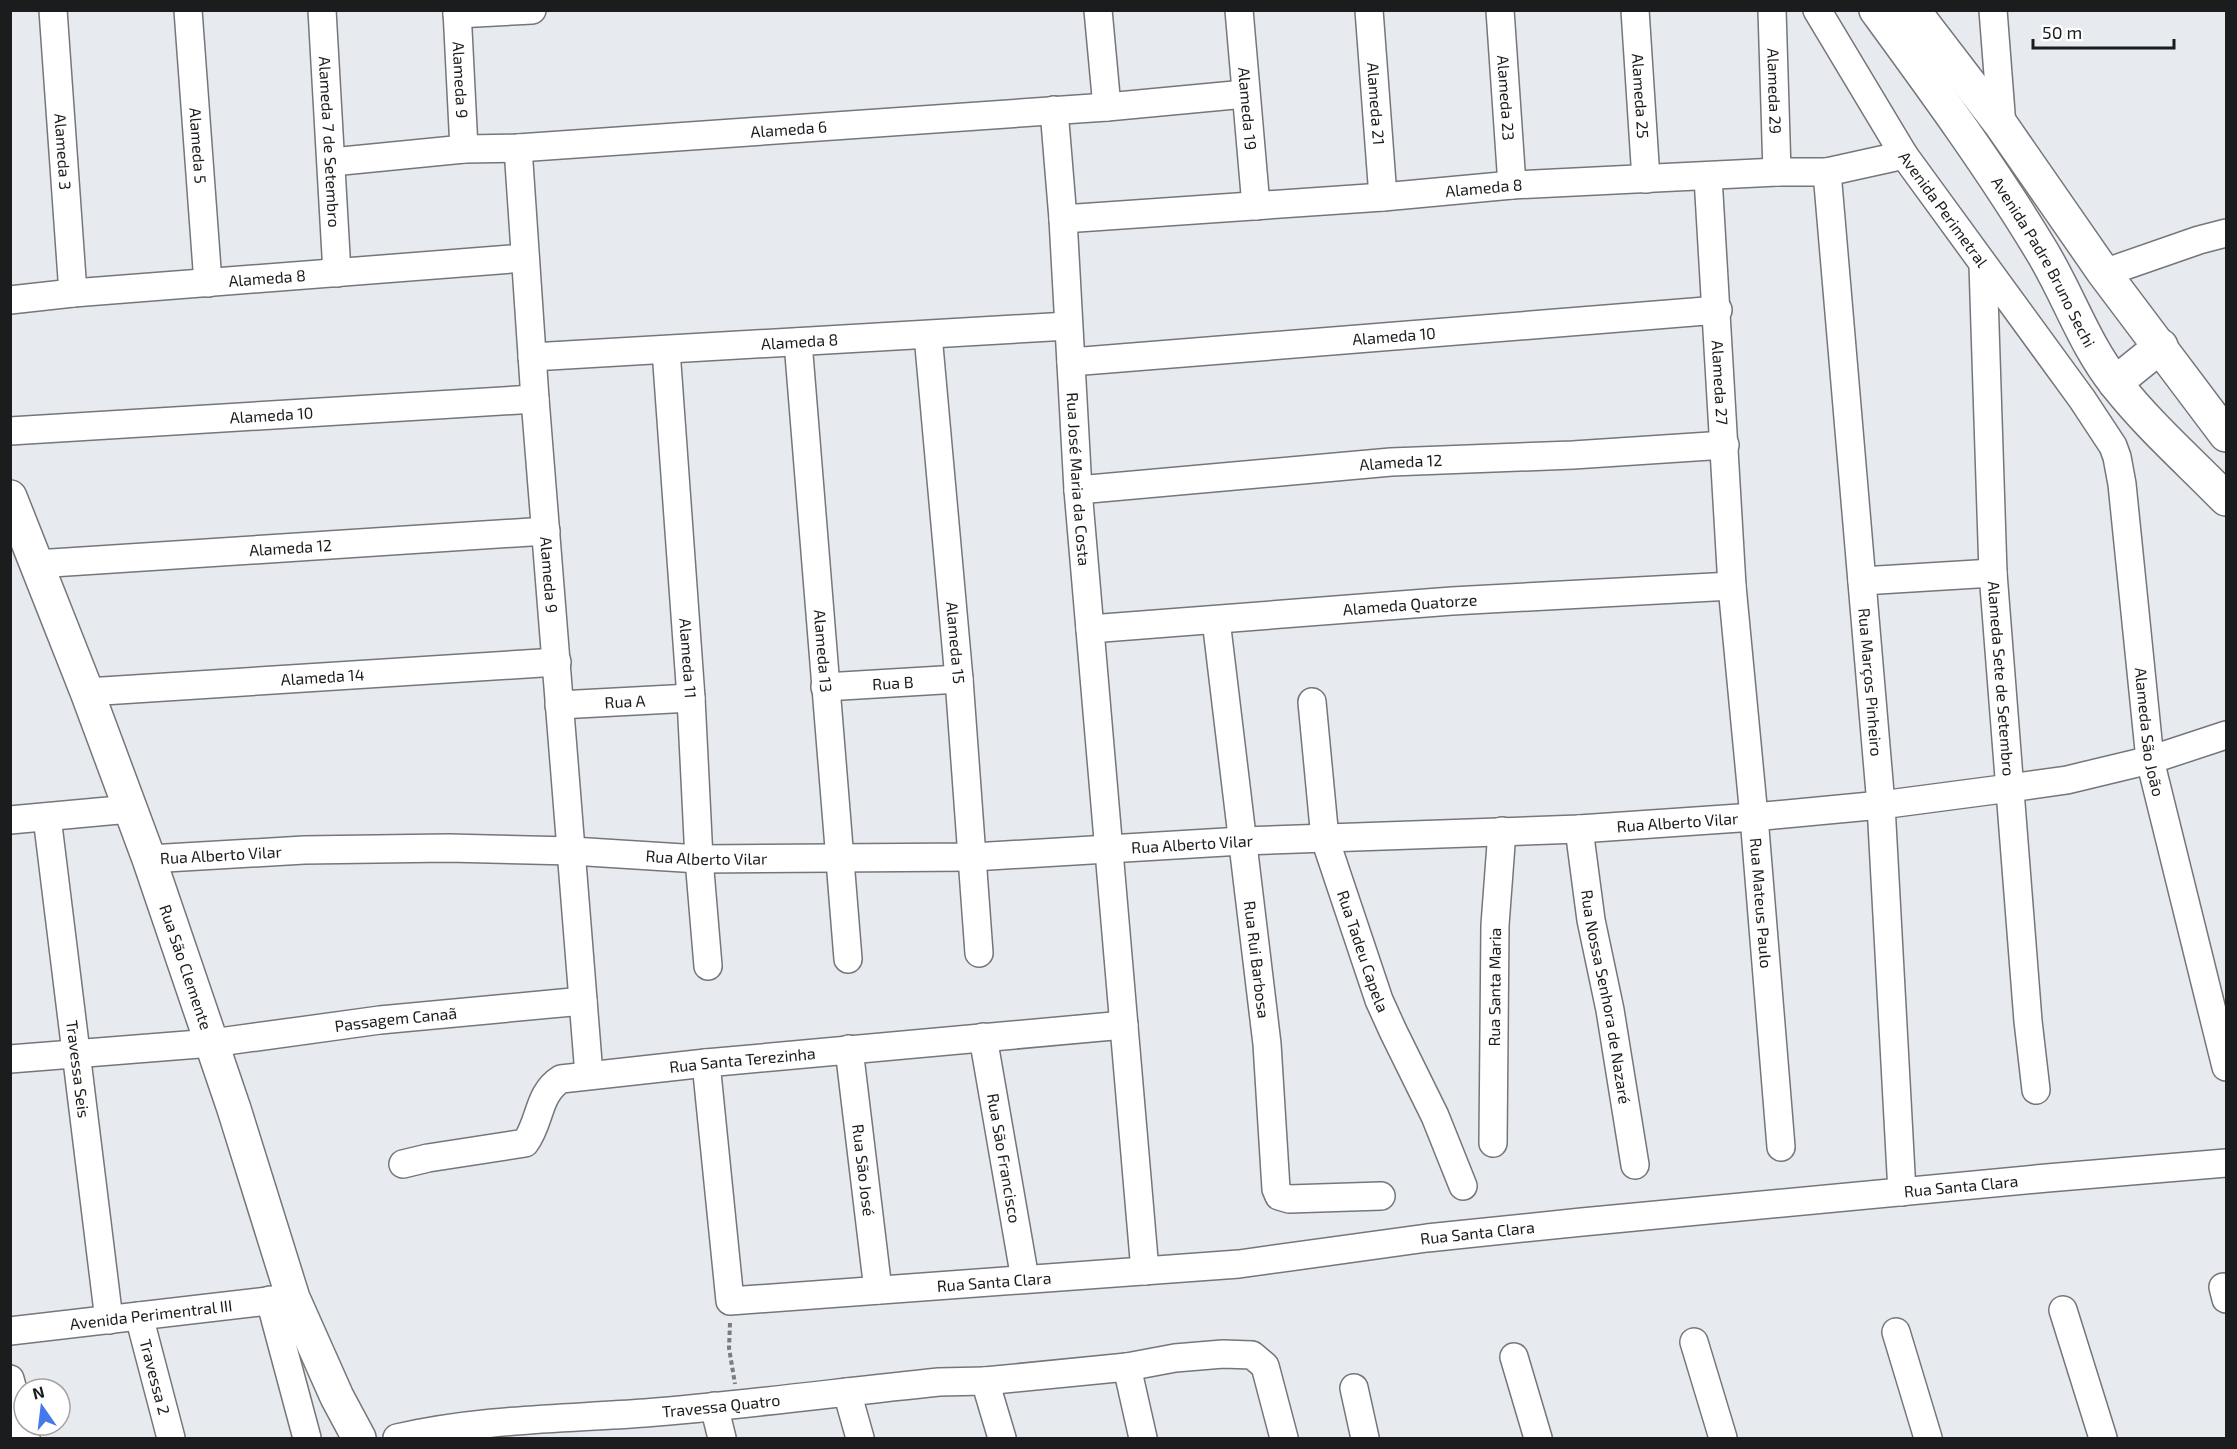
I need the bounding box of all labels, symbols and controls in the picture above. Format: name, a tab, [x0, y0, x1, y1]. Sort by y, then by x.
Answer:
scale bar	[2033, 12, 2174, 50]
text: 50 m	[2042, 21, 2082, 43]
street label: Alameda 9	[450, 41, 472, 119]
street label: Alameda 29	[1764, 48, 1786, 134]
street label: Alameda 25	[1629, 53, 1653, 139]
street label: Alameda 23	[1494, 54, 1519, 141]
street label: Alameda 7 de Setembro	[316, 56, 344, 228]
street label: Alameda 21	[1364, 62, 1389, 146]
street label: Alameda 19	[1235, 66, 1261, 151]
street label: Alameda 5	[186, 107, 211, 184]
street label: Alameda 3	[51, 113, 76, 190]
street label: Alameda 6	[750, 117, 828, 141]
street label: Avenida Perimetral	[1895, 147, 1992, 270]
street label: Avenida Padre Bruno Sechi	[1988, 173, 2100, 350]
street label: Alameda 8	[1444, 175, 1523, 200]
street label: Alameda 8	[228, 265, 306, 290]
street label: Alameda 10	[1351, 323, 1436, 348]
street label: Alameda 8	[760, 329, 839, 353]
street label: Alameda 27	[1709, 340, 1733, 426]
street label: Rua José Maria da Costa	[1064, 392, 1094, 567]
street label: Alameda 10	[229, 403, 314, 427]
street label: Alameda 12	[1358, 450, 1443, 474]
street label: Alameda 12	[248, 535, 332, 559]
street label: Alameda 9	[537, 536, 562, 614]
street label: Alameda Sete de Setembro	[1985, 580, 2019, 777]
street label: Alameda Quatorze	[1342, 590, 1478, 618]
street label: Alameda 15	[943, 601, 969, 685]
street label: Rua Marços Pinheiro	[1855, 607, 1887, 757]
street label: Alameda 13	[811, 609, 836, 693]
street label: Alameda 11	[676, 617, 701, 699]
street label: Alameda 14	[280, 664, 365, 689]
street label: Alameda São João	[2132, 666, 2169, 798]
street label: Rua B	[872, 672, 914, 693]
street label: Rua A	[604, 690, 646, 712]
street label: Rua Alberto Vilar	[1616, 808, 1740, 835]
street label: Rua Alberto Vilar	[1131, 831, 1254, 857]
street label: Rua Mateus Paulo	[1747, 837, 1776, 969]
street label: Rua Alberto Vilar	[159, 841, 283, 867]
street label: Rua Alberto Vilar	[645, 846, 768, 868]
street label: Rua Tadeu Capela	[1334, 888, 1393, 1015]
street label: Rua Nossa Senhora de Nazaré	[1578, 888, 1635, 1105]
street label: Rua Rui Barbosa	[1241, 900, 1274, 1019]
street label: Rua São Clemente	[156, 902, 216, 1032]
street label: Rua Santa Maria	[1484, 927, 1504, 1047]
street label: Passagem Canaã	[333, 1003, 458, 1035]
street label: Travessa Seis	[63, 1019, 94, 1119]
street label: Rua Santa Terezinha	[668, 1043, 816, 1076]
street label: Rua São Francisco	[984, 1092, 1025, 1224]
street label: Rua São José	[849, 1123, 879, 1217]
street label: Rua Santa Clara	[1903, 1171, 2019, 1200]
street label: Rua Santa Clara	[1419, 1217, 1535, 1248]
street label: Rua Santa Clara	[936, 1268, 1052, 1295]
street label: Avenida Perimentral III	[69, 1295, 233, 1333]
street label: Travessa 2	[136, 1337, 175, 1417]
north arrow	[12, 1377, 72, 1437]
text: N	[30, 1381, 46, 1403]
street label: Travessa Quatro	[661, 1390, 781, 1421]

